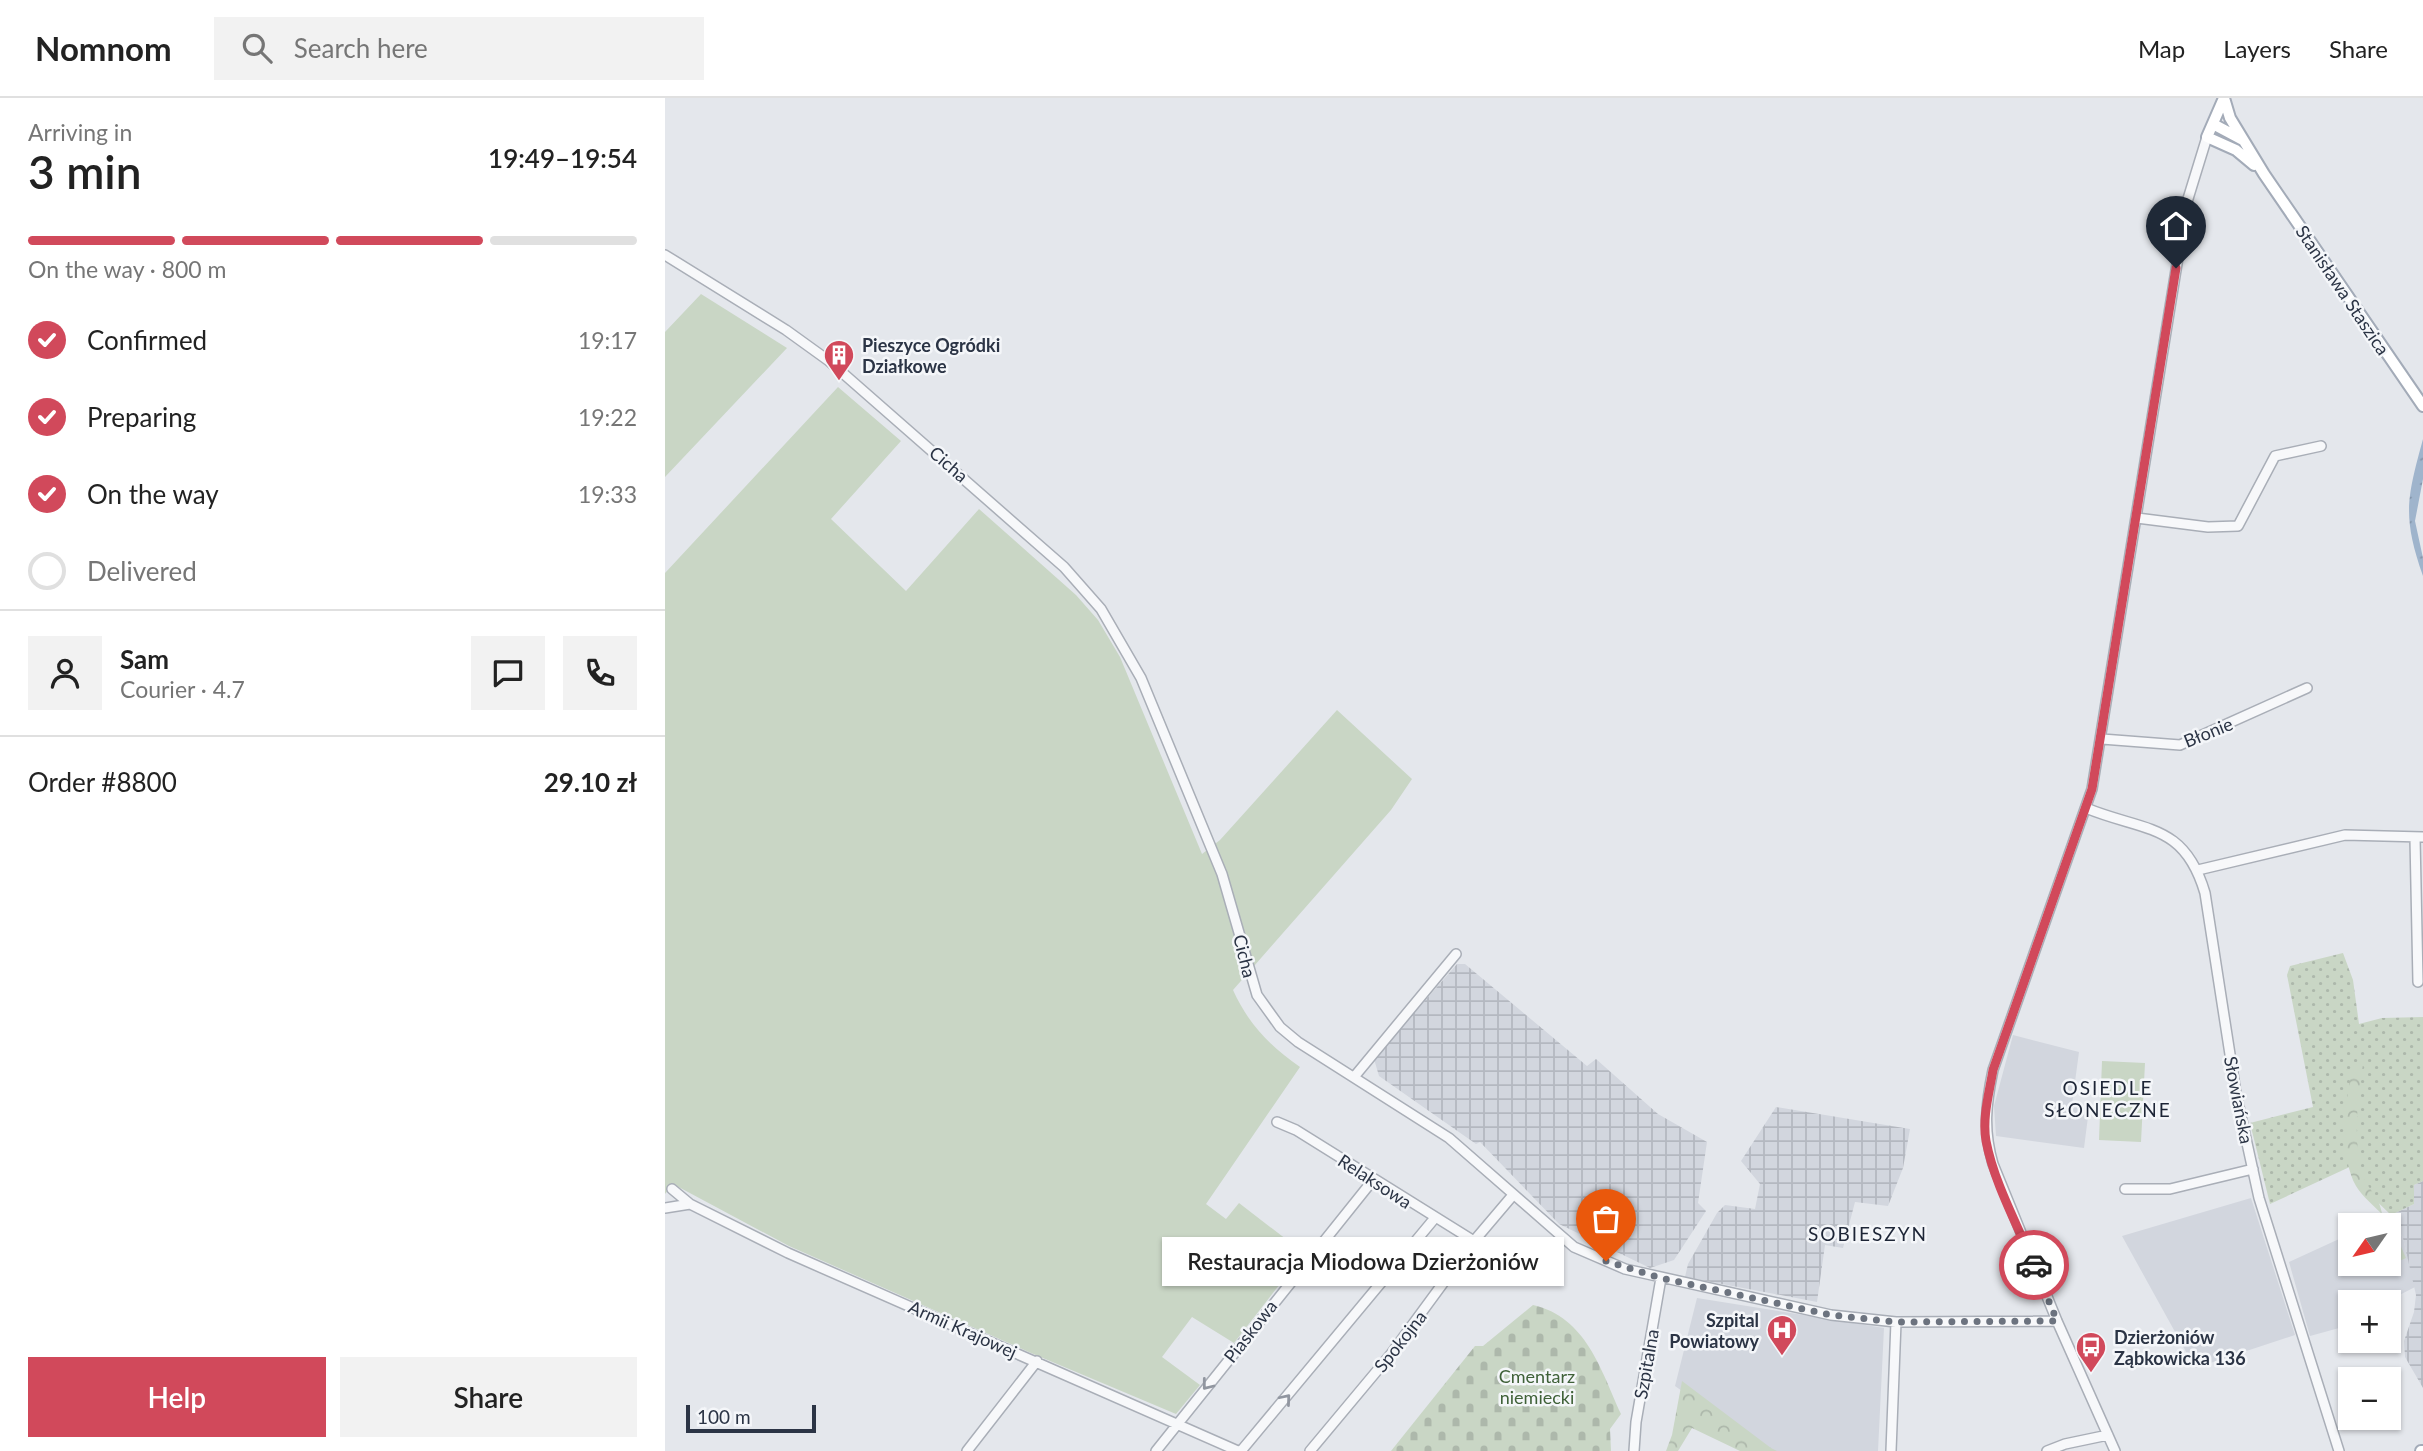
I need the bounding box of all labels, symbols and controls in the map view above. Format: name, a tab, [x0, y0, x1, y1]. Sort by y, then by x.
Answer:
search box	[214, 17, 704, 80]
text: Nomnom	[35, 28, 172, 68]
icon: search	[238, 29, 276, 67]
text: Search here	[294, 32, 428, 64]
text: Map	[2138, 34, 2185, 63]
text: Layers	[2223, 34, 2291, 63]
text: Share	[2329, 34, 2388, 63]
text: Arriving in	[28, 118, 132, 146]
text: 19:49–19:54	[488, 142, 637, 174]
text: 3 min	[28, 144, 142, 199]
pin	[2146, 196, 2206, 268]
icon: home	[2157, 207, 2195, 245]
street label: Stanisława Staszica	[2292, 221, 2394, 359]
text: On the way · 800 m	[28, 255, 227, 283]
icon: check	[28, 321, 66, 359]
text: Confirmed	[87, 324, 207, 356]
text: 19:17	[578, 326, 637, 354]
place label: Pieszyce Ogródki Działkowe	[862, 334, 1000, 377]
building icon: Pieszyce Ogródki Działkowe	[822, 338, 856, 382]
icon: check	[28, 398, 66, 436]
text: Preparing	[87, 401, 196, 433]
text: 19:22	[578, 403, 637, 431]
street label: Cicha	[925, 441, 973, 487]
icon: check	[28, 475, 66, 513]
text: On the way	[87, 478, 219, 510]
text: 19:33	[578, 480, 637, 508]
text: Delivered	[87, 555, 197, 587]
button: person	[28, 636, 102, 710]
button: chat	[471, 636, 545, 710]
button: phone	[563, 636, 637, 710]
text: Sam	[120, 643, 169, 675]
text: Courier · 4.7	[120, 675, 245, 703]
street label: Błonie	[2180, 712, 2236, 752]
text: Order #8800	[28, 766, 177, 798]
text: 29.10 zł	[544, 766, 637, 798]
street label: Cicha	[1229, 932, 1261, 980]
street label: Słowiańska	[2220, 1054, 2258, 1146]
district label: OSIEDLE SŁONECZNE	[2044, 1076, 2172, 1121]
street label: Relaksowa	[1334, 1149, 1416, 1213]
pin	[1576, 1189, 1636, 1261]
icon: bag	[1587, 1200, 1625, 1238]
north arrow	[2338, 1213, 2401, 1276]
map controls	[2338, 1213, 2401, 1430]
district label: SOBIESZYN	[1808, 1222, 1928, 1245]
courier	[1999, 1230, 2069, 1300]
callout: Restauracja Miodowa Dzierżoniów	[1161, 1236, 1564, 1286]
icon: car	[2015, 1246, 2053, 1284]
text: Restauracja Miodowa Dzierżoniów	[1187, 1247, 1539, 1275]
button: +	[2338, 1290, 2401, 1353]
street label: Armii Krajowej	[905, 1295, 1021, 1363]
street label: Piaskowa	[1219, 1295, 1281, 1367]
street label: Spokojna	[1369, 1306, 1431, 1376]
place label: Szpital Powiatowy	[1669, 1309, 1760, 1352]
hospital icon: Szpital Powiatowy	[1765, 1313, 1799, 1357]
place label: Dzierżoniów Ząbkowicka 136	[2114, 1326, 2246, 1369]
street label: Szpitalna	[1629, 1327, 1663, 1401]
bus stop icon: Dzierżoniów Ząbkowicka 136	[2074, 1330, 2108, 1374]
button: Help	[28, 1357, 326, 1437]
button: Share	[340, 1357, 637, 1437]
park label: Cmentarz niemiecki	[1499, 1365, 1575, 1408]
button: −	[2338, 1367, 2401, 1430]
one-way arrow	[1203, 1378, 1216, 1390]
one-way arrow	[1278, 1395, 1290, 1408]
scale bar	[686, 1402, 815, 1434]
text: 100 m	[697, 1405, 751, 1428]

